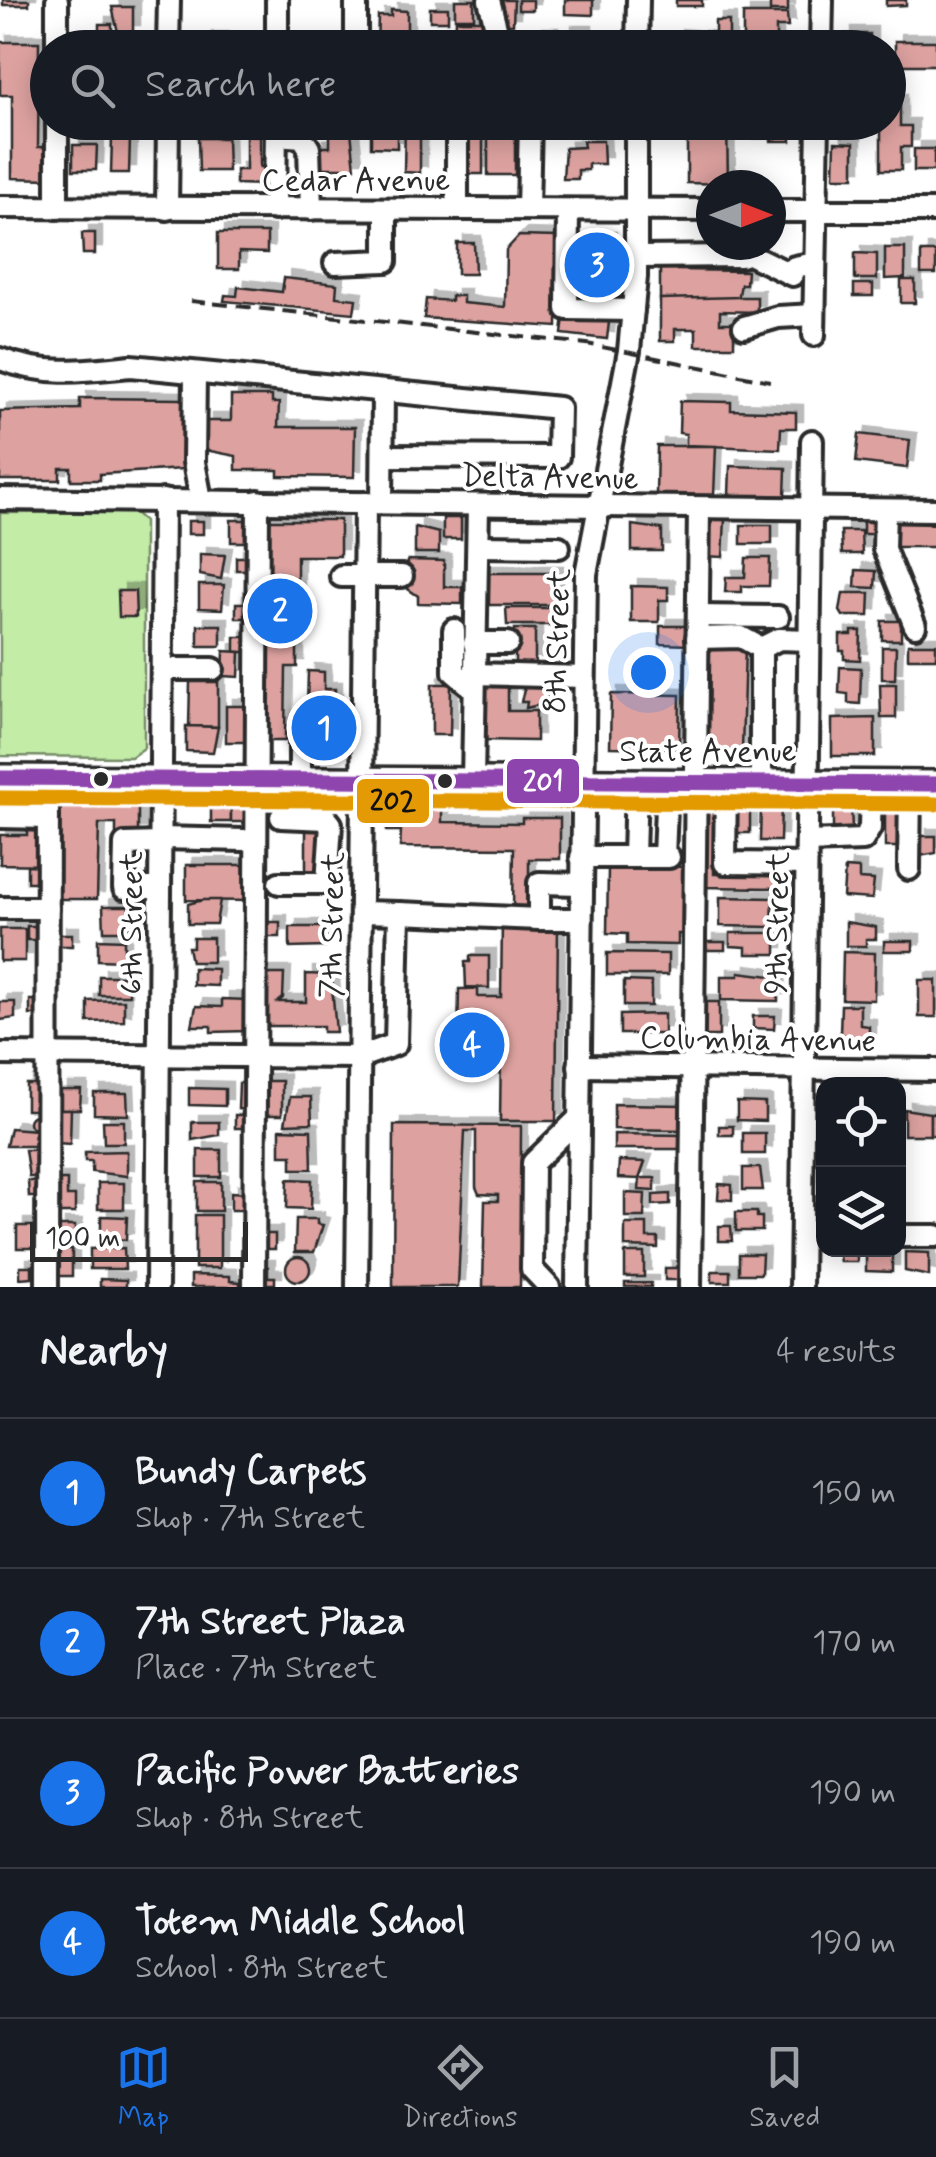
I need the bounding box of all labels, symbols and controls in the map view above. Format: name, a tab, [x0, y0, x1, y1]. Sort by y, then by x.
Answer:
search box	[30, 30, 906, 140]
icon: search	[65, 58, 120, 113]
text: Search here	[145, 61, 336, 110]
street label: Cedar Avenue	[262, 160, 450, 202]
north arrow	[696, 170, 786, 260]
pin: 3	[564, 228, 630, 302]
street label: Delta Avenue	[461, 455, 639, 501]
street label: 8th Street	[534, 568, 582, 714]
pin: 2	[248, 574, 312, 648]
your location	[623, 647, 674, 698]
pin: 1	[292, 690, 356, 766]
street label: State Avenue	[619, 731, 797, 773]
line badge: 201	[505, 757, 581, 805]
text: 201	[523, 765, 563, 802]
unlabelled marker	[91, 769, 111, 789]
unlabelled marker	[435, 771, 455, 791]
line badge: 202	[355, 777, 431, 825]
text: 202	[370, 784, 417, 821]
street label: 6th Street	[111, 851, 153, 995]
street label: 7th Street	[311, 851, 355, 999]
street label: 9th Street	[756, 851, 800, 995]
pin: 4	[440, 1008, 504, 1082]
street label: Columbia Avenue	[640, 1017, 876, 1063]
map controls	[816, 1077, 906, 1257]
button: locate	[816, 1077, 906, 1167]
button: layers	[816, 1167, 906, 1257]
scale bar	[30, 1217, 248, 1262]
text: 100 m	[45, 1221, 120, 1258]
text: Nearby	[40, 1325, 168, 1380]
text: 4 results	[776, 1331, 896, 1373]
text: Bundy Carpets	[135, 1448, 367, 1497]
text: 1	[65, 1472, 80, 1514]
text: 150 m	[811, 1472, 896, 1514]
text: Shop · 7th Street	[135, 1497, 365, 1539]
text: 7th Street Plaza	[135, 1598, 406, 1647]
text: 2	[65, 1622, 80, 1664]
text: 170 m	[812, 1622, 896, 1664]
text: Place · 7th Street	[135, 1647, 377, 1689]
text: Pacific Power Batteries	[135, 1748, 519, 1797]
text: 3	[65, 1772, 80, 1814]
text: 190 m	[809, 1772, 896, 1814]
text: Shop · 8th Street	[135, 1797, 364, 1839]
text: Totem Middle School	[135, 1898, 466, 1947]
text: 4	[63, 1922, 82, 1964]
text: 190 m	[809, 1922, 896, 1964]
text: School · 8th Street	[135, 1947, 388, 1989]
tab: Map	[116, 2040, 171, 2137]
tab: Directions	[403, 2040, 518, 2137]
tab: Saved	[749, 2040, 820, 2137]

